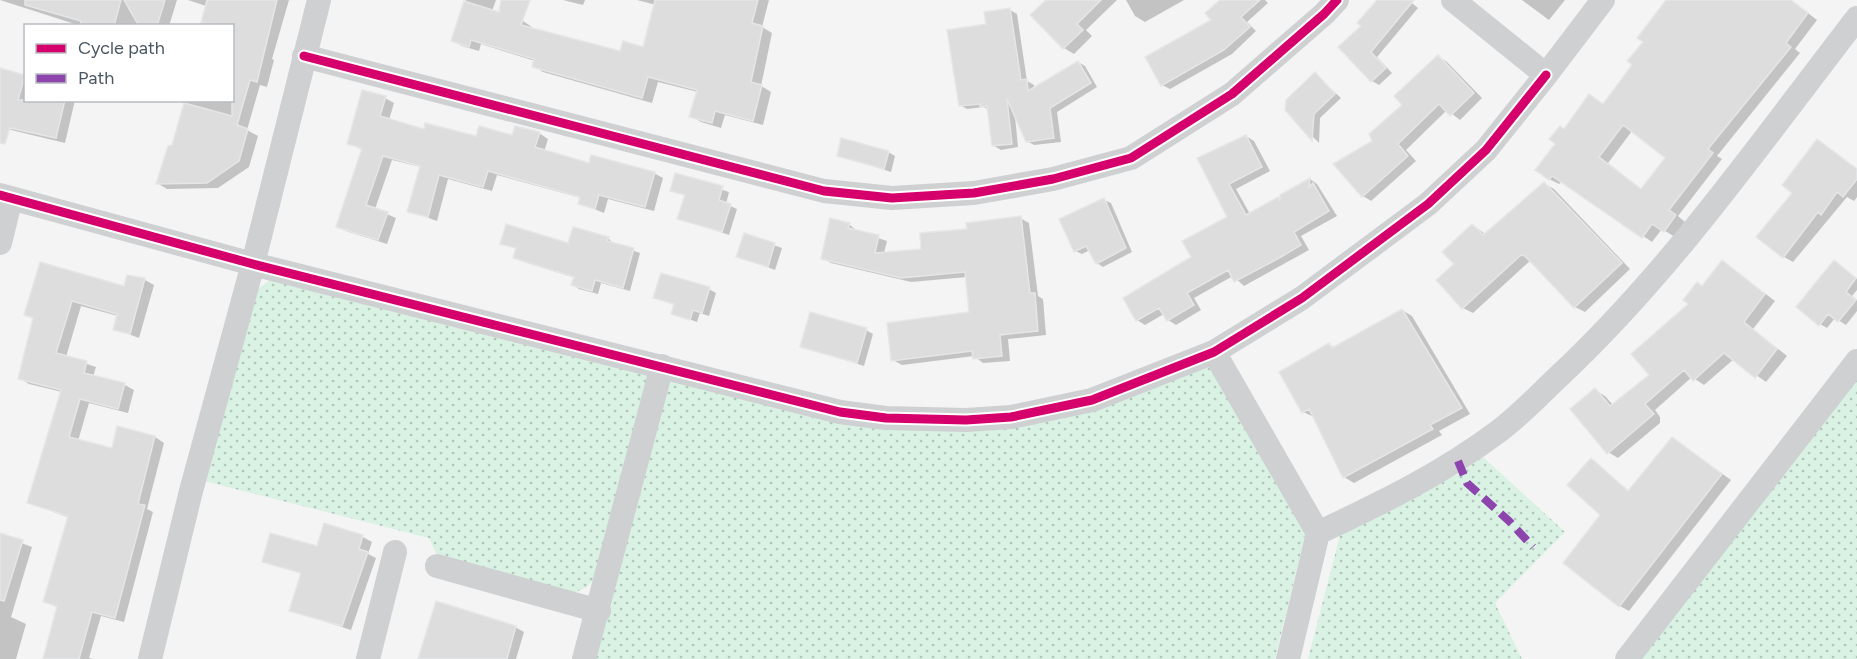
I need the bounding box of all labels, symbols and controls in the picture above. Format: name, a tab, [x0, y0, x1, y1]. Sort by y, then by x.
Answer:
legend	[24, 24, 234, 102]
text: Cycle path	[78, 37, 165, 59]
text: Path	[78, 67, 114, 89]

